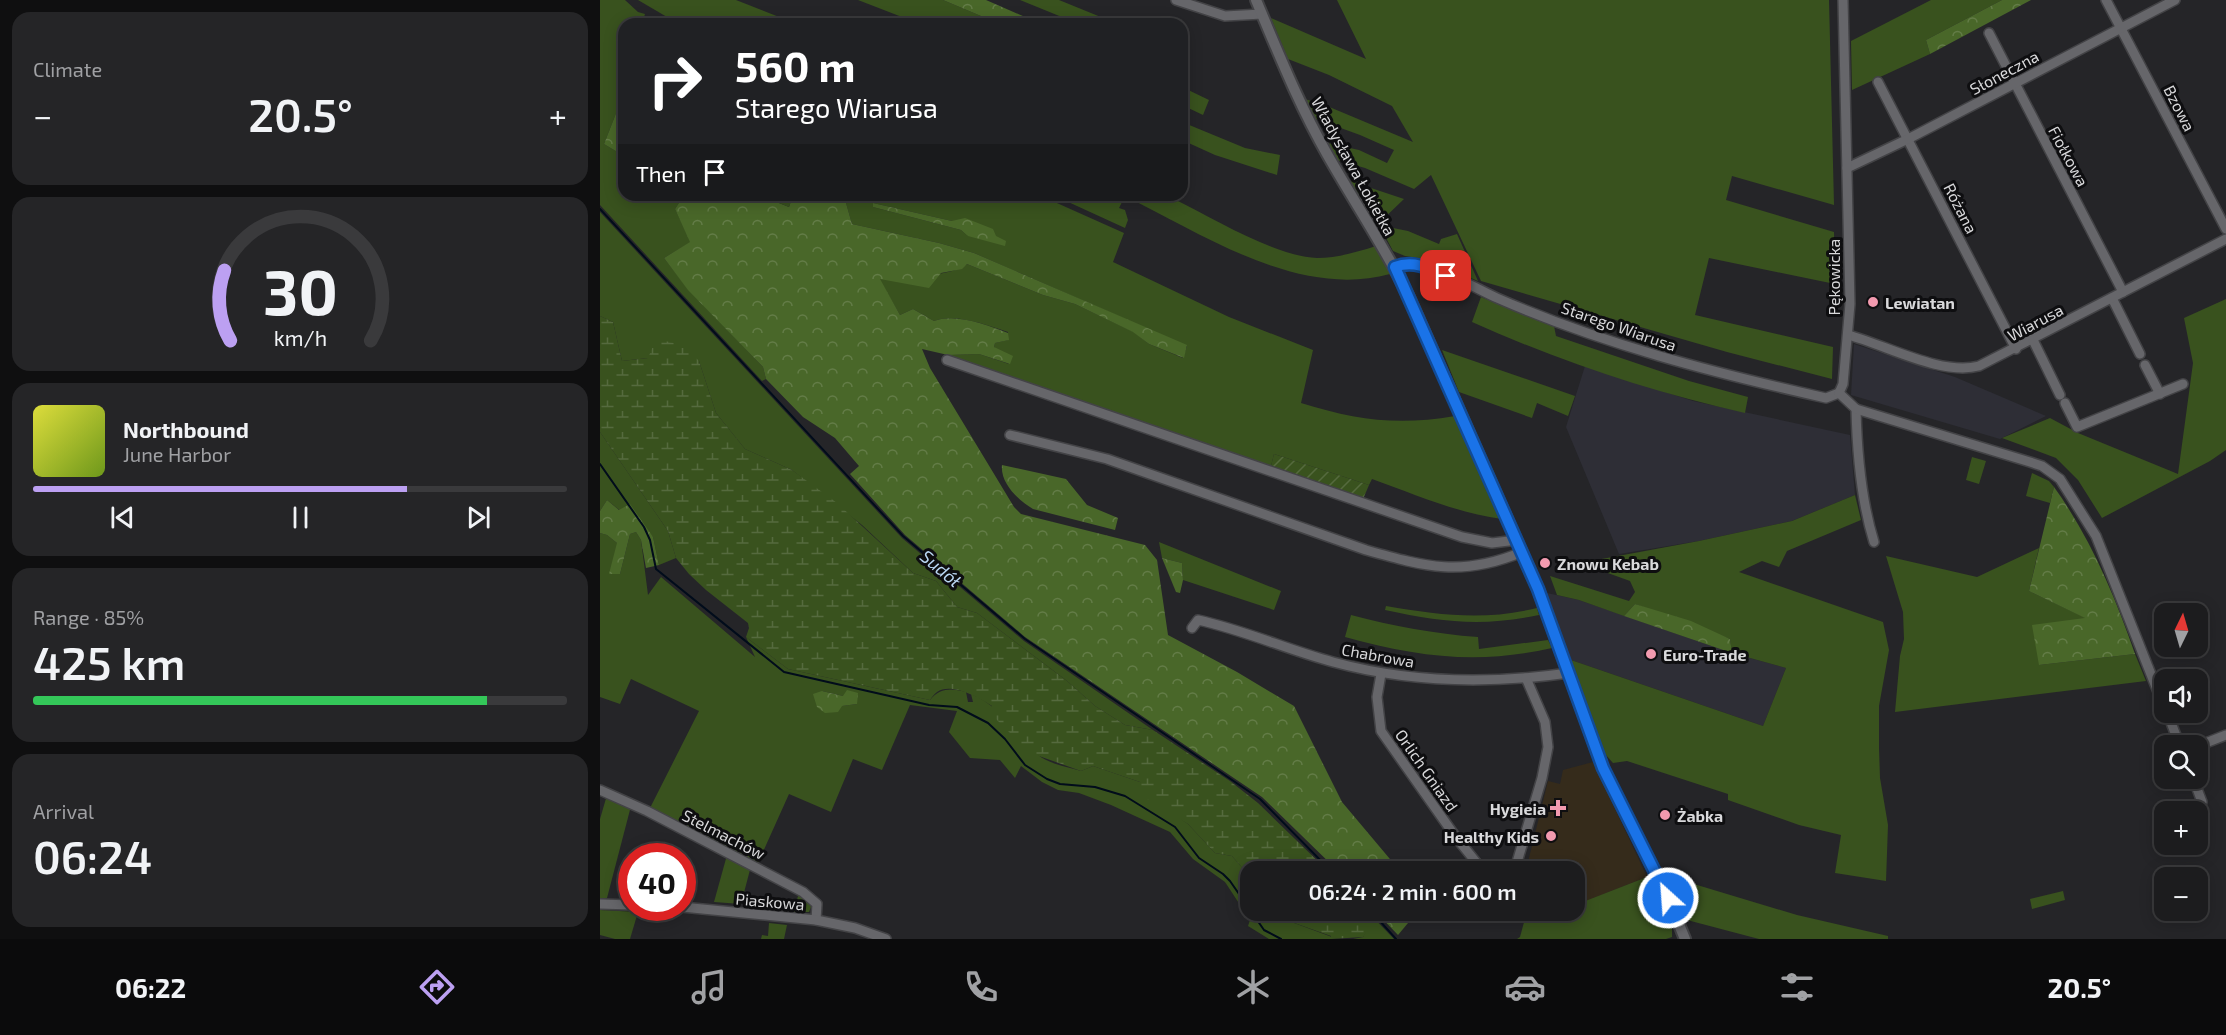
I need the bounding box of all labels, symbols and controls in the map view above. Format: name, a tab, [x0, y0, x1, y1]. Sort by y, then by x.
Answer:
text: 560 m	[735, 40, 856, 90]
icon: right	[636, 42, 714, 120]
street label: Słoneczna	[1966, 46, 2042, 98]
text: Climate	[33, 57, 102, 81]
street label: Bzowa	[2160, 82, 2200, 134]
text: 20.5°	[248, 87, 353, 141]
text: Starego Wiarusa	[735, 91, 938, 123]
street label: Władysława Łokietka	[1308, 93, 1400, 239]
text: −	[33, 95, 52, 135]
text: +	[549, 95, 567, 135]
street label: Fiołkowa	[2045, 122, 2093, 190]
icon: arrive	[698, 156, 731, 189]
text: Then	[636, 160, 686, 186]
street label: Różana	[1940, 180, 1982, 236]
street label: Pękowicka	[1824, 239, 1843, 315]
pin	[1420, 250, 1471, 301]
text: 30	[263, 253, 337, 328]
icon: arrive	[1429, 259, 1462, 292]
place label: Lewiatan	[1885, 293, 1955, 312]
marker: Lewiatan	[1866, 295, 1880, 309]
street label: Starego Wiarusa	[1559, 297, 1679, 355]
street label: Wiarusa	[2004, 299, 2066, 345]
text: km/h	[273, 326, 327, 351]
text: Northbound	[123, 416, 249, 442]
text: June Harbor	[123, 442, 231, 466]
icon: previous	[106, 501, 139, 534]
icon: pause	[284, 501, 317, 534]
icon: next	[462, 501, 495, 534]
water label: Sudół	[916, 545, 966, 592]
place label: Znowu Kebab	[1557, 554, 1659, 573]
marker: Znowu Kebab	[1538, 556, 1552, 570]
north arrow	[2154, 603, 2208, 657]
map controls	[2154, 603, 2208, 921]
text: Range · 85%	[33, 605, 144, 629]
text: 425 km	[33, 635, 185, 689]
street label: Chabrowa	[1340, 639, 1416, 671]
place label: Euro-Trade	[1663, 645, 1747, 664]
marker: Euro-Trade	[1644, 647, 1658, 661]
button: sound	[2154, 669, 2208, 723]
street label: Orlich Gniazd	[1392, 725, 1462, 815]
button: search	[2154, 735, 2208, 789]
text: Arrival	[33, 799, 94, 823]
place label: Hygieia	[1490, 799, 1546, 819]
marker: Hygieia	[1551, 801, 1565, 815]
button: +	[2154, 801, 2208, 855]
street label: Stelmachów	[679, 805, 769, 863]
place label: Żabka	[1677, 806, 1723, 825]
marker: Żabka	[1658, 808, 1672, 822]
place label: Healthy Kids	[1444, 827, 1539, 847]
text: 06:24	[33, 829, 152, 883]
marker: Healthy Kids	[1544, 829, 1558, 843]
speed limit sign: 40	[618, 843, 696, 921]
position arrow	[1636, 866, 1700, 930]
button: −	[2154, 867, 2208, 921]
text: 06:24 · 2 min · 600 m	[1308, 878, 1517, 904]
street label: Piaskowa	[735, 889, 805, 913]
icon: directions	[416, 966, 458, 1008]
icon: music	[688, 966, 730, 1008]
icon: phone	[960, 966, 1002, 1008]
icon: climate	[1232, 966, 1274, 1008]
icon: car	[1504, 966, 1546, 1008]
icon: filters	[1776, 966, 1818, 1008]
text: 06:22	[115, 971, 186, 1003]
text: 20.5°	[2047, 971, 2111, 1003]

